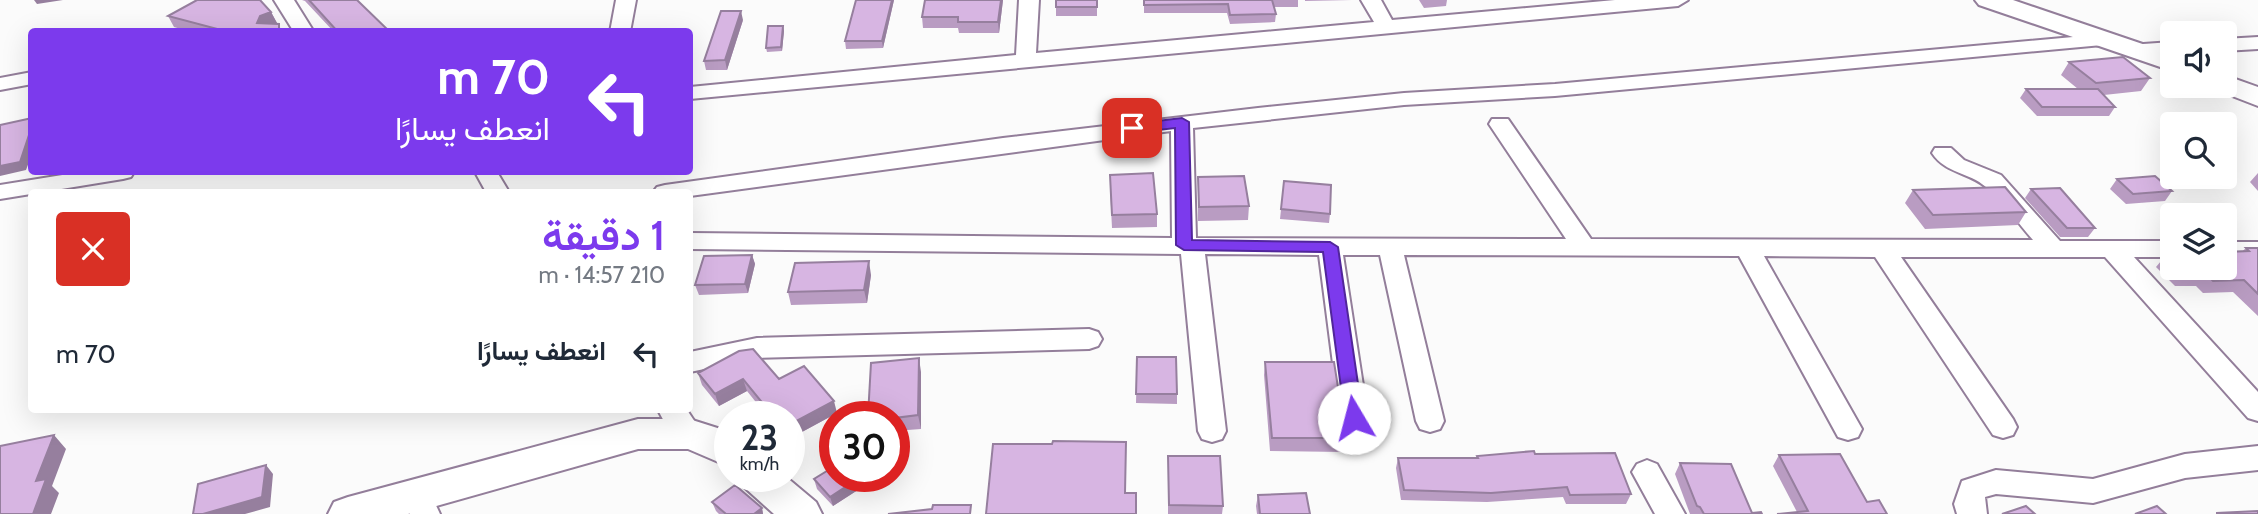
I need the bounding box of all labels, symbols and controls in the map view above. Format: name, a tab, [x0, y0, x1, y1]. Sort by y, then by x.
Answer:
map controls	[2160, 21, 2237, 280]
button: sound	[2160, 21, 2237, 98]
text: 70 m	[437, 47, 550, 106]
icon: left	[574, 56, 665, 147]
pin	[1102, 98, 1162, 158]
text: انعطف يسارًا	[395, 109, 550, 148]
icon: arrive	[1113, 109, 1151, 147]
button: search	[2160, 112, 2237, 189]
button: layers	[2160, 203, 2237, 280]
text: 1 دقيقة	[542, 209, 665, 261]
button: close	[56, 212, 130, 286]
text: 210 m · 14:57	[539, 261, 665, 289]
text: انعطف يسارًا	[477, 335, 606, 367]
icon: left	[627, 335, 665, 373]
text: 70 m	[56, 338, 116, 370]
position arrow	[1317, 381, 1391, 455]
speed limit sign: 30	[819, 401, 910, 492]
text: 23	[741, 416, 778, 459]
text: km/h	[740, 453, 779, 475]

